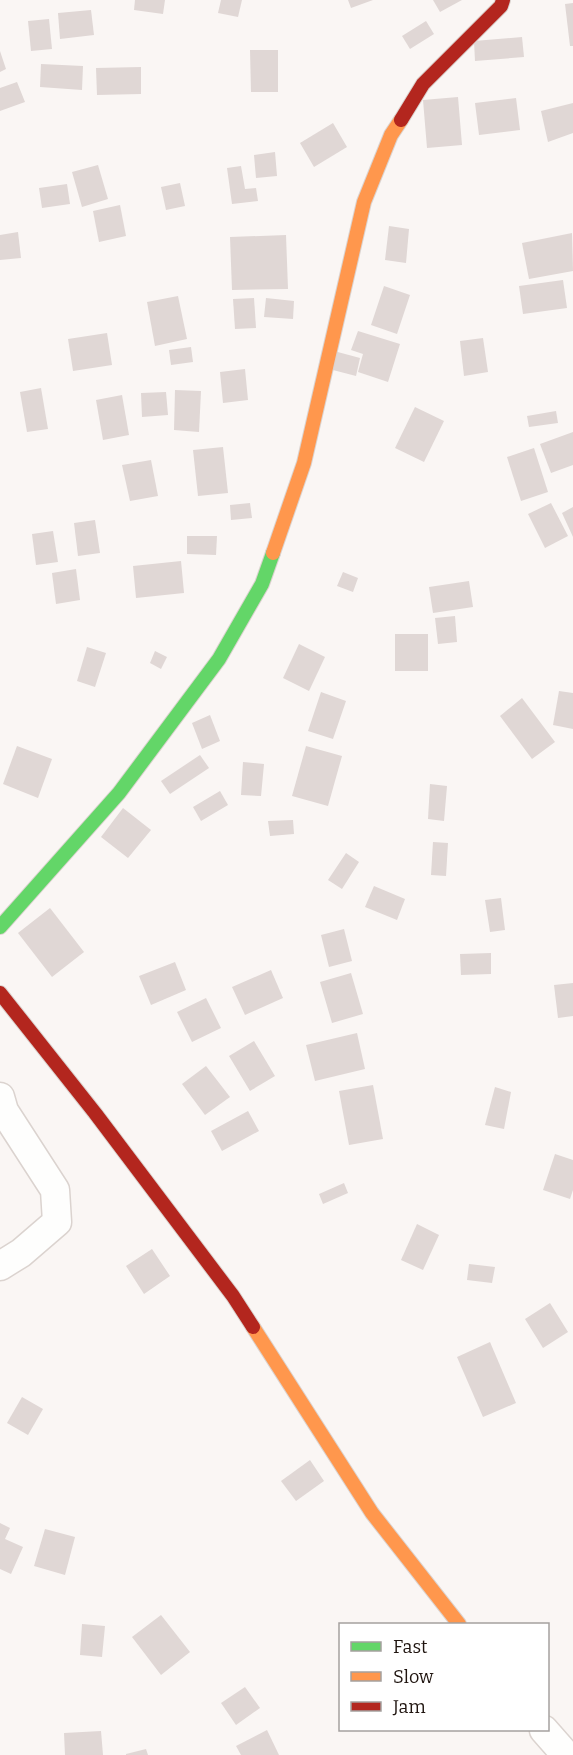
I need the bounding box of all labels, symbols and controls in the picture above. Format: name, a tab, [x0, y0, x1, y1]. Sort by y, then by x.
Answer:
legend	[339, 1623, 549, 1731]
text: Fast	[393, 1636, 428, 1658]
text: Slow	[393, 1666, 434, 1688]
text: Jam	[392, 1696, 426, 1718]

